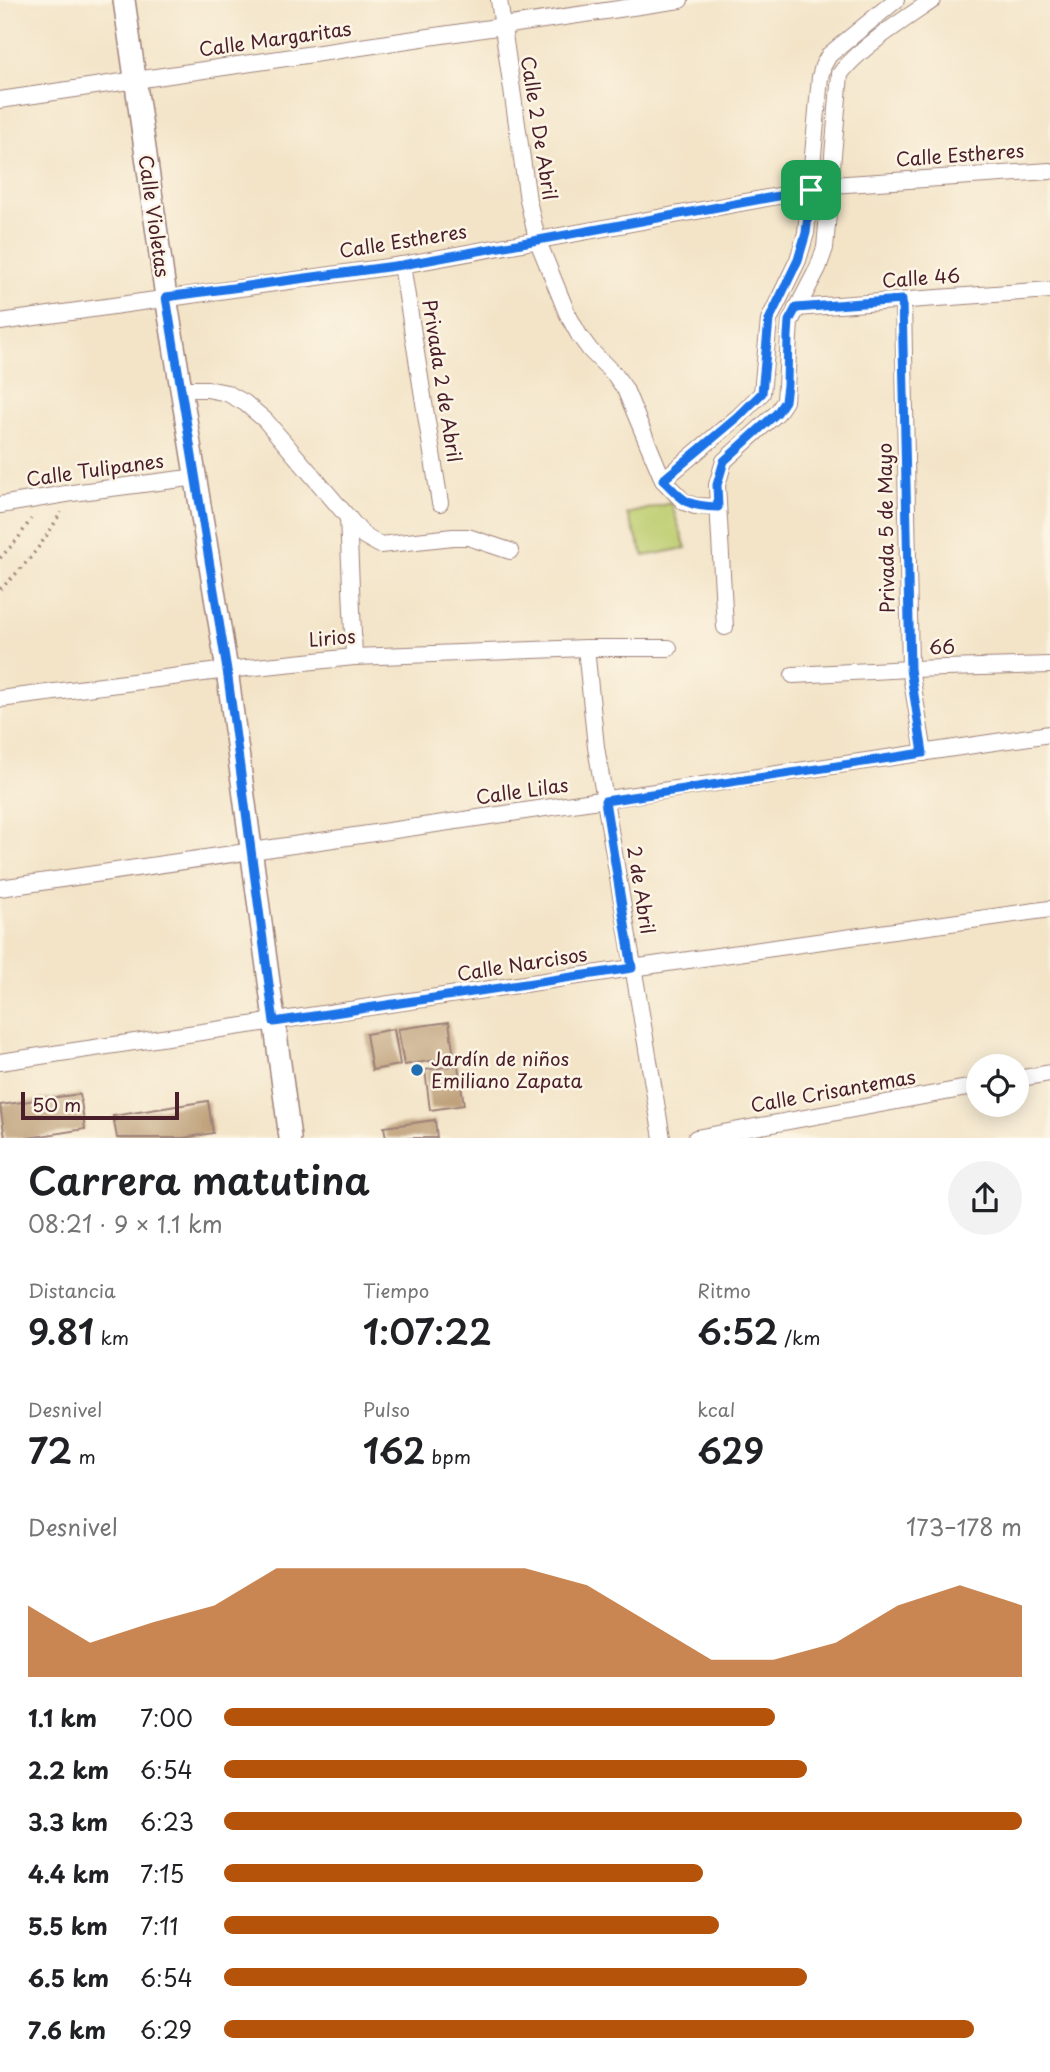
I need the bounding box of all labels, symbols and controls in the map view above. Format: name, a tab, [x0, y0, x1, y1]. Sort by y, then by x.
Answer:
street label: Calle Margaritas	[197, 13, 353, 63]
street label: Calle 2 De Abril	[515, 54, 565, 202]
street label: Calle Estheres	[895, 136, 1025, 172]
street label: Calle Violetas	[133, 153, 177, 279]
pin	[781, 160, 841, 220]
icon: arrive	[792, 171, 830, 209]
street label: Calle Estheres	[337, 216, 469, 264]
street label: Calle 46	[881, 260, 961, 294]
street label: Privada 2 de Abril	[416, 298, 470, 464]
street label: Privada 5 de Mayo	[870, 443, 900, 613]
street label: Calle Tulipanes	[24, 446, 165, 493]
street label: Lirios	[307, 621, 357, 653]
street label: 66	[929, 632, 955, 660]
street label: Calle Lilas	[474, 770, 570, 810]
street label: 2 de Abril	[621, 844, 663, 936]
street label: Calle Narcisos	[455, 939, 589, 987]
place label: Jardín de niños Emiliano Zapata	[431, 1044, 583, 1094]
map controls	[966, 1054, 1029, 1117]
button: locate	[966, 1054, 1029, 1117]
marker: Jardín de niños Emiliano Zapata	[409, 1062, 425, 1078]
street label: Calle Crisantemas	[748, 1062, 918, 1118]
scale bar	[21, 1088, 178, 1120]
text: 50 m	[32, 1090, 81, 1118]
text: Carrera matutina	[28, 1151, 370, 1208]
button: share	[948, 1161, 1022, 1235]
text: 08:21 · 9 × 1.1 km	[28, 1206, 223, 1241]
text: Distancia	[28, 1276, 116, 1304]
text: Tiempo	[363, 1276, 429, 1304]
text: Ritmo	[697, 1276, 751, 1304]
text: 9.81	[28, 1304, 94, 1357]
text: 1:07:22	[363, 1304, 492, 1357]
text: 6:52	[697, 1304, 778, 1357]
text: km	[94, 1323, 129, 1351]
text: /km	[778, 1323, 821, 1351]
text: Desnivel	[28, 1395, 102, 1423]
text: Pulso	[363, 1395, 410, 1423]
text: kcal	[697, 1395, 735, 1423]
text: 72	[28, 1423, 72, 1476]
text: 162	[363, 1423, 425, 1476]
text: 629	[697, 1423, 764, 1476]
text: m	[72, 1442, 96, 1470]
text: bpm	[425, 1442, 471, 1470]
text: Desnivel	[28, 1509, 118, 1544]
text: 173–178 m	[906, 1509, 1022, 1544]
text: 1.1 km	[28, 1700, 97, 1735]
text: 7:00	[140, 1700, 193, 1735]
text: 2.2 km	[28, 1752, 109, 1787]
text: 6:54	[140, 1752, 193, 1787]
text: 3.3 km	[28, 1804, 108, 1839]
text: 6:23	[140, 1804, 194, 1839]
text: 4.4 km	[28, 1856, 109, 1891]
text: 7:15	[140, 1856, 184, 1891]
text: 5.5 km	[28, 1908, 108, 1943]
text: 7:11	[140, 1908, 179, 1943]
text: 6.5 km	[28, 1960, 109, 1995]
text: 6:54	[140, 1960, 193, 1995]
text: 7.6 km	[28, 2012, 106, 2047]
text: 6:29	[140, 2012, 192, 2047]

